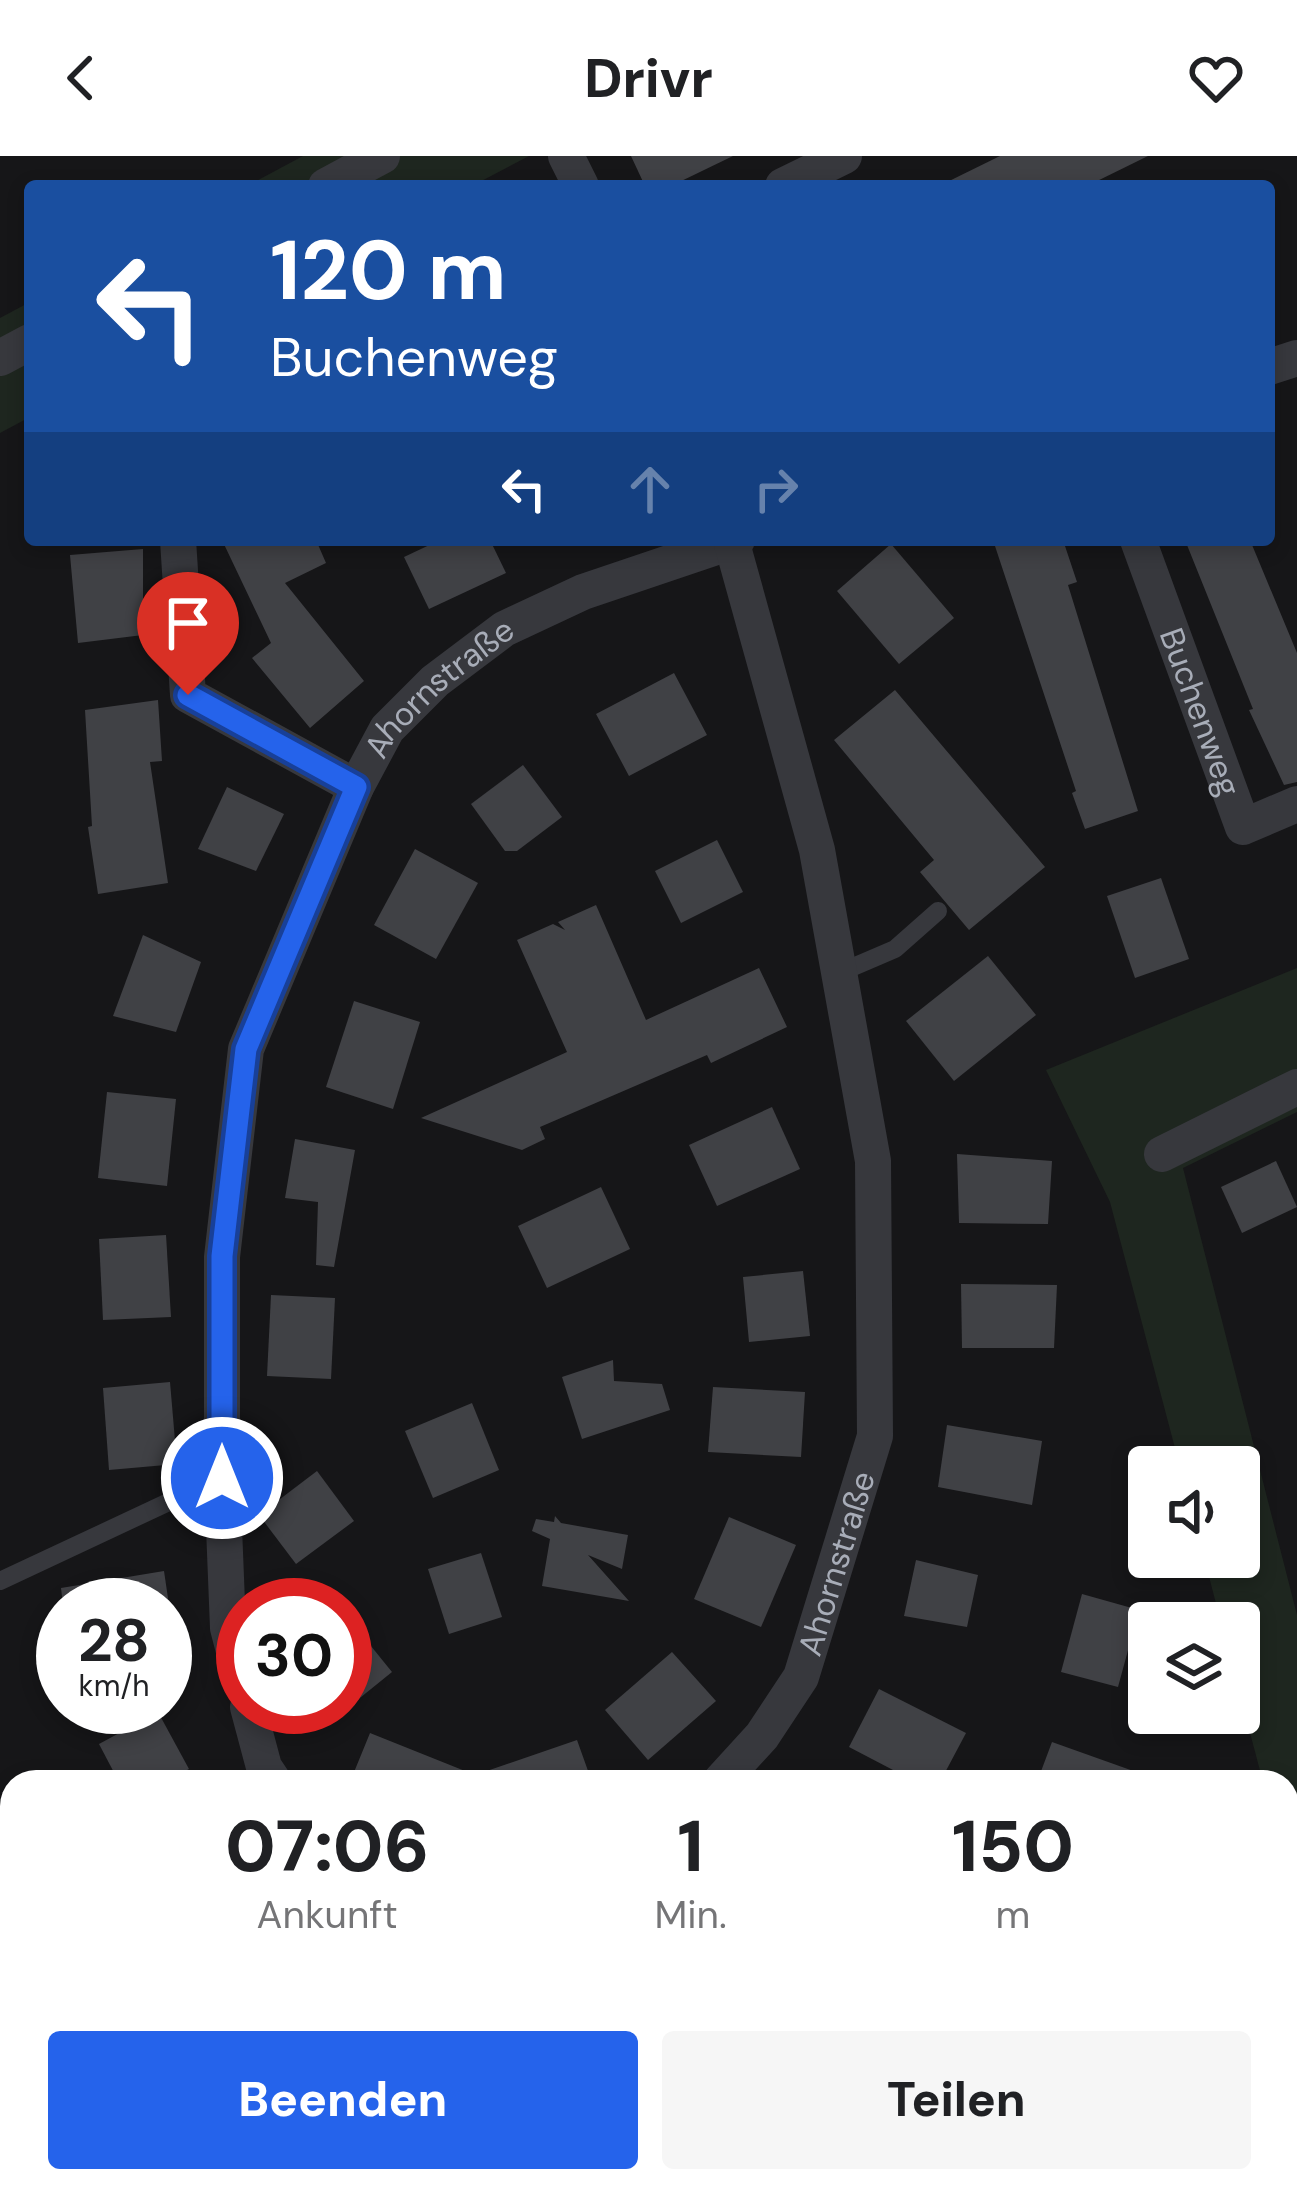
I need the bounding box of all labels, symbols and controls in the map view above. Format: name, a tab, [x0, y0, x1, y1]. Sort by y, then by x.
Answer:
text: Drivr	[584, 43, 713, 114]
icon: back	[48, 45, 114, 111]
icon: heart	[1183, 45, 1249, 111]
text: 120 m	[270, 216, 507, 325]
icon: left	[72, 228, 228, 384]
text: Buchenweg	[270, 322, 558, 393]
icon: left	[491, 456, 557, 522]
icon: ahead	[617, 456, 683, 522]
icon: right	[743, 456, 809, 522]
pin	[137, 572, 239, 695]
icon: arrive	[155, 590, 221, 656]
street label: Ahornstraße	[354, 608, 522, 765]
street label: Buchenweg	[1150, 622, 1251, 802]
position arrow	[159, 1415, 285, 1541]
map controls	[1128, 1446, 1260, 1734]
button: sound	[1128, 1446, 1260, 1578]
street label: Ahornstraße	[787, 1466, 884, 1661]
speed limit sign: 30	[216, 1578, 372, 1734]
text: 28	[78, 1601, 150, 1680]
button: layers	[1128, 1602, 1260, 1734]
text: km/h	[79, 1666, 149, 1705]
text: 07:06	[225, 1800, 429, 1893]
text: 1	[677, 1800, 704, 1893]
text: 150	[952, 1800, 1074, 1893]
text: Ankunft	[257, 1889, 398, 1940]
text: Min.	[654, 1889, 727, 1940]
text: m	[995, 1889, 1030, 1940]
button: Beenden	[48, 2031, 638, 2169]
button: Teilen	[662, 2031, 1251, 2169]

